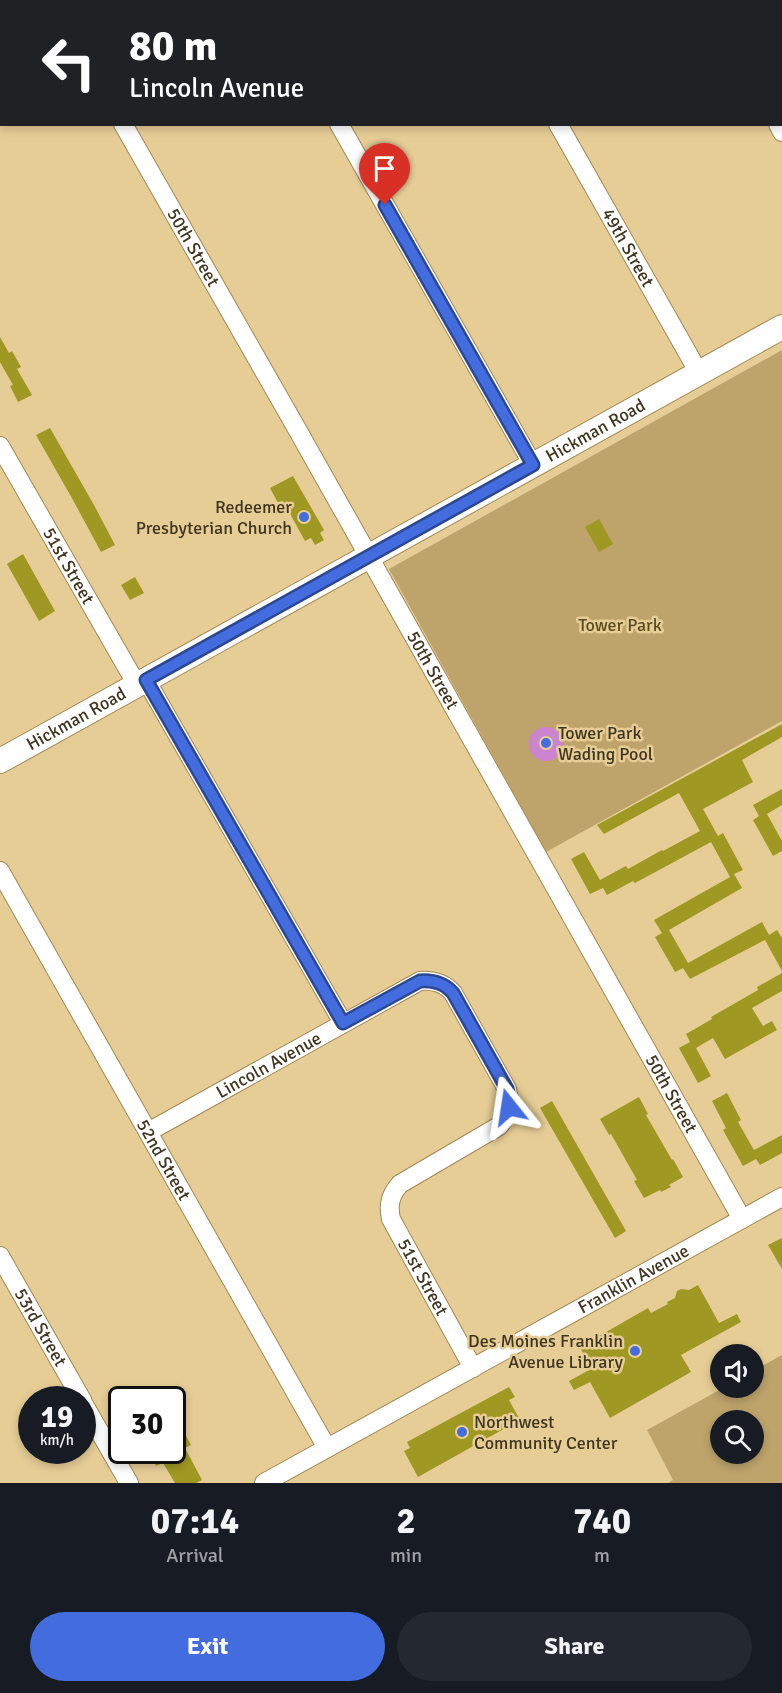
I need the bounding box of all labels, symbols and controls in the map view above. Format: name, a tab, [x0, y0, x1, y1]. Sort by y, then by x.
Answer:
text: 80 m	[129, 21, 218, 72]
icon: left	[30, 24, 108, 102]
text: Lincoln Avenue	[129, 72, 304, 105]
pin	[359, 143, 410, 205]
icon: arrive	[368, 152, 401, 185]
street label: 50th Street	[162, 204, 224, 290]
street label: 49th Street	[597, 205, 659, 291]
street label: Hickman Road	[542, 394, 649, 467]
place label: Redeemer Presbyterian Church	[136, 496, 292, 539]
marker: Redeemer Presbyterian Church	[297, 510, 311, 524]
street label: 51st Street	[38, 524, 99, 608]
park label: Tower Park	[578, 614, 662, 636]
street label: 50th Street	[402, 627, 464, 713]
street label: Hickman Road	[22, 682, 130, 755]
place label: Tower Park Wading Pool	[558, 722, 653, 765]
marker: Tower Park Wading Pool	[539, 736, 553, 750]
street label: Lincoln Avenue	[212, 1027, 325, 1103]
street label: 50th Street	[641, 1051, 702, 1137]
position arrow	[477, 1075, 541, 1139]
street label: 52nd Street	[132, 1115, 195, 1204]
street label: 51st Street	[393, 1235, 453, 1319]
street label: Franklin Avenue	[574, 1240, 693, 1318]
street label: 53rd Street	[10, 1284, 72, 1370]
place label: Des Moines Franklin Avenue Library	[468, 1330, 624, 1373]
marker: Des Moines Franklin Avenue Library	[628, 1344, 642, 1358]
map controls	[710, 1344, 764, 1464]
button: sound	[710, 1344, 764, 1398]
speed limit sign: 30	[108, 1386, 186, 1464]
text: 19	[41, 1399, 73, 1436]
button: search	[710, 1410, 764, 1464]
place label: Northwest Community Center	[474, 1411, 618, 1454]
marker: Northwest Community Center	[455, 1425, 469, 1439]
text: km/h	[40, 1431, 74, 1449]
text: 07:14	[151, 1499, 239, 1544]
text: 2	[396, 1499, 416, 1544]
text: 740	[573, 1499, 631, 1544]
text: Arrival	[166, 1543, 224, 1568]
text: min	[390, 1543, 422, 1568]
text: m	[594, 1543, 610, 1568]
button: Exit	[30, 1612, 385, 1681]
button: Share	[397, 1612, 752, 1681]

